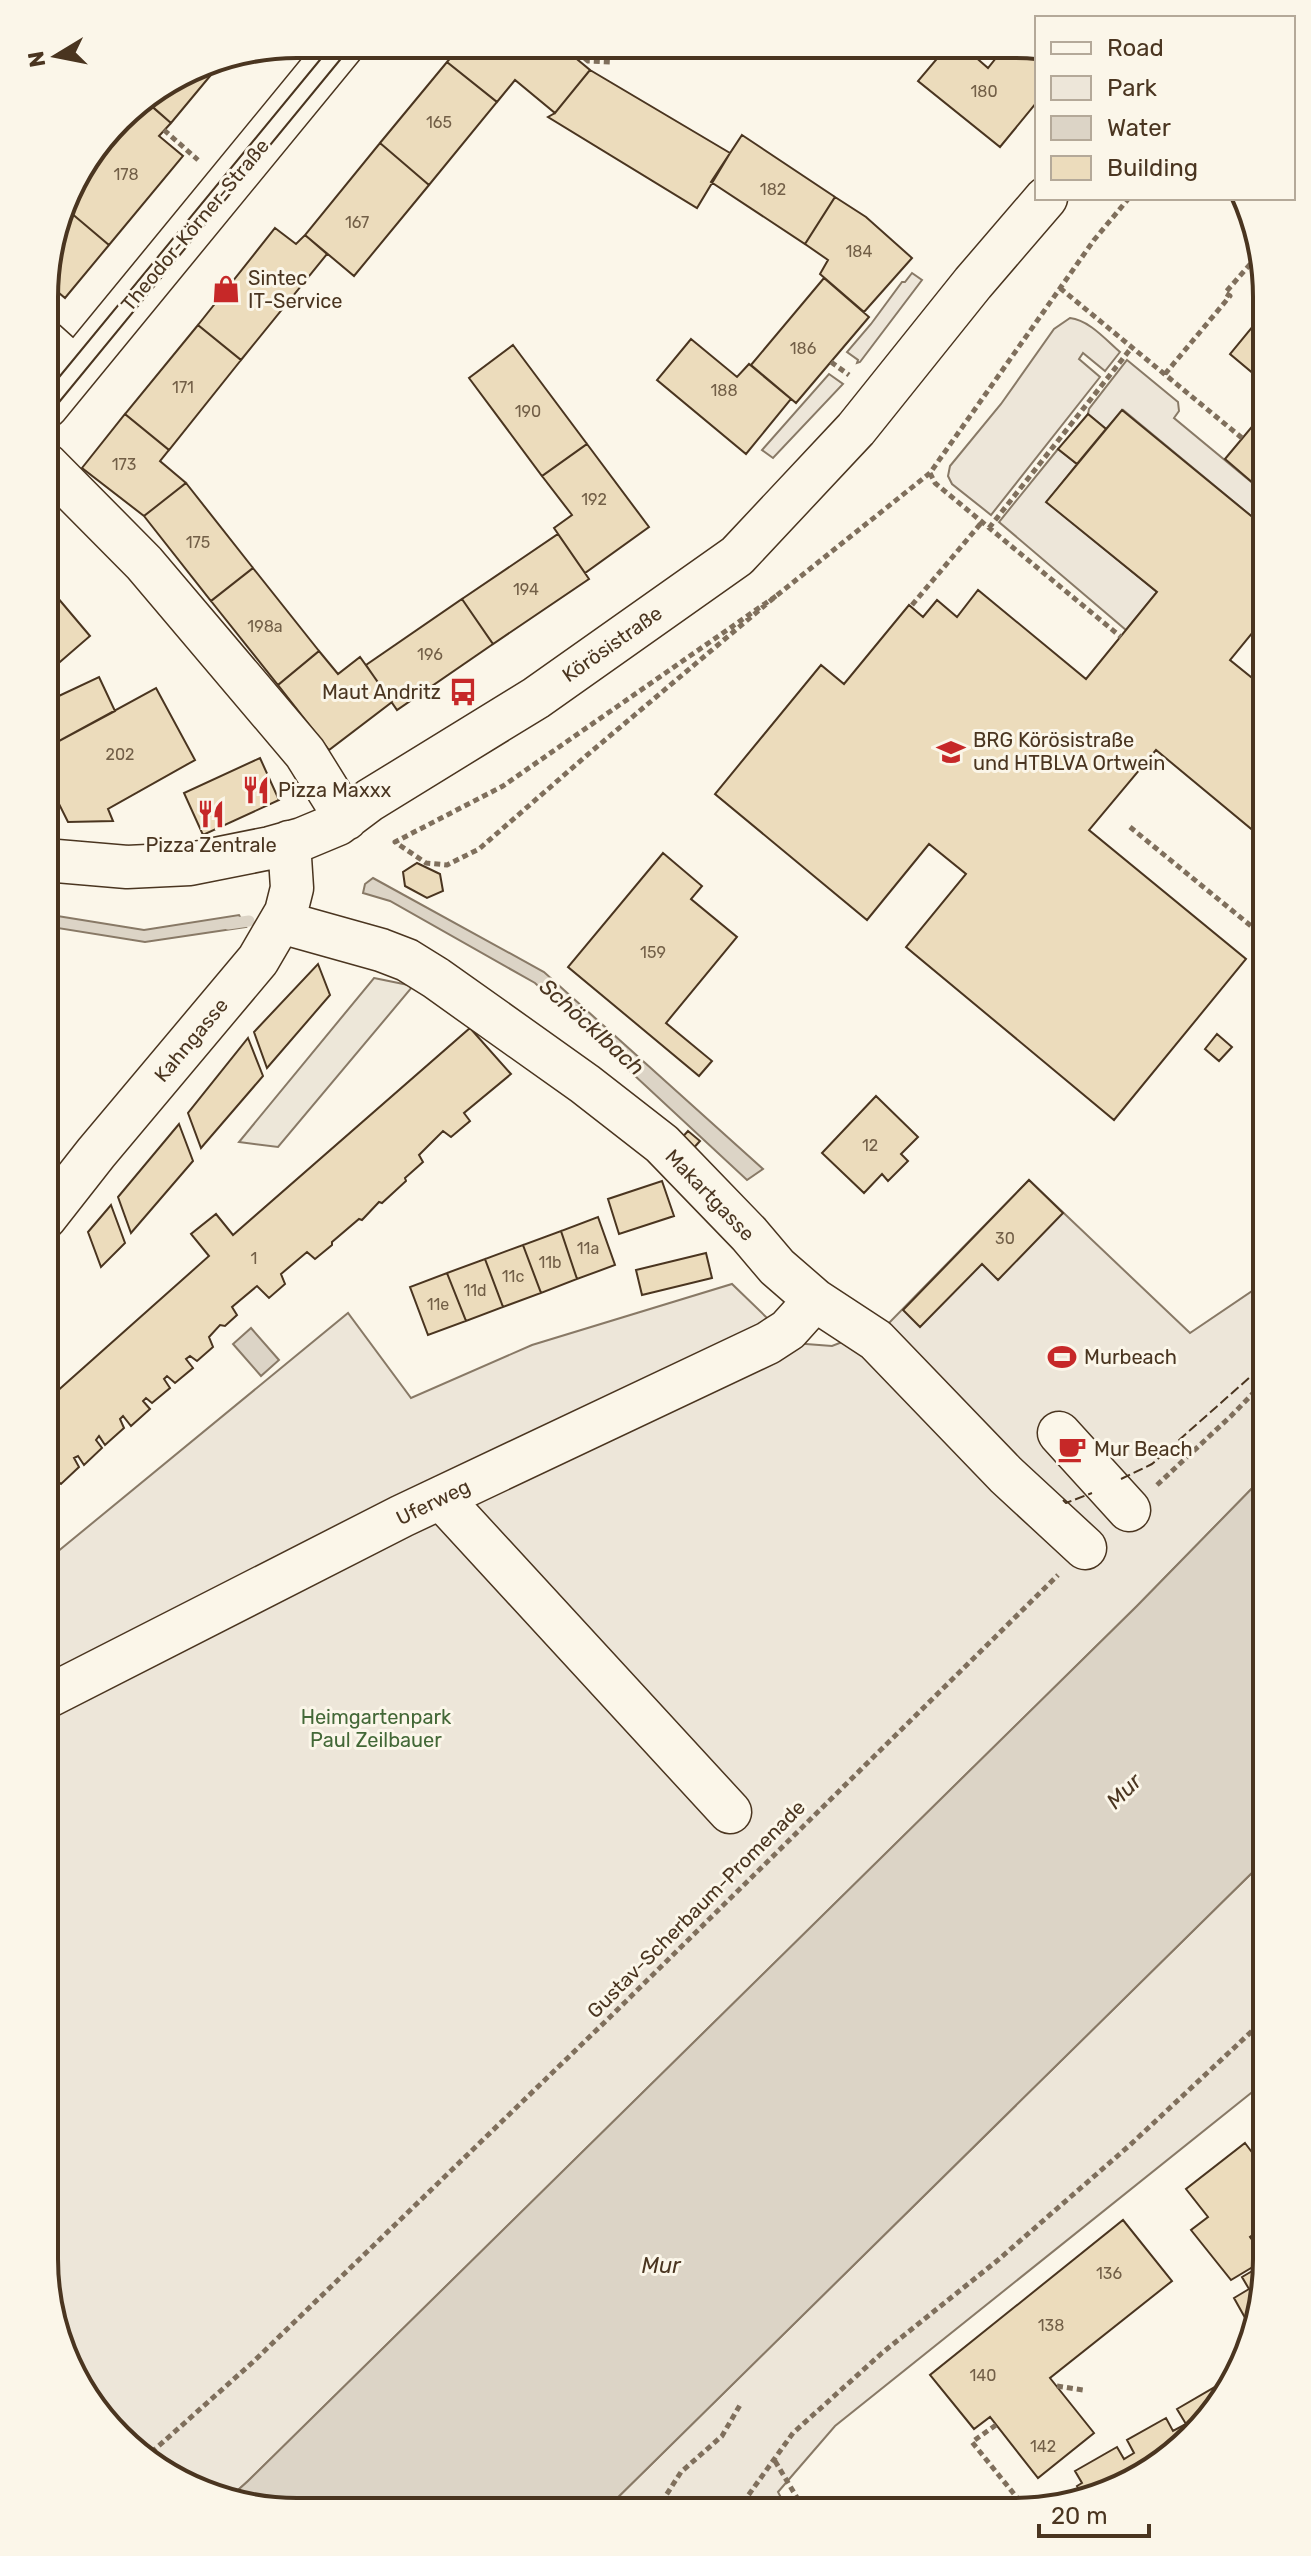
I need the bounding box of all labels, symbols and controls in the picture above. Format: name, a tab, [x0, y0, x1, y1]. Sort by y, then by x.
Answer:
north arrow	[16, 16, 96, 96]
legend	[1035, 16, 1295, 200]
text: Road	[1107, 34, 1164, 62]
text: N	[22, 49, 51, 70]
text: Park	[1107, 74, 1158, 102]
house number: 180	[970, 82, 998, 101]
house number: 165	[426, 113, 452, 132]
text: Water	[1107, 114, 1171, 142]
street label: Theodor-Körner-Straße	[116, 134, 274, 316]
text: Building	[1107, 154, 1198, 182]
house number: 178	[113, 165, 139, 184]
house number: 182	[760, 180, 786, 199]
house number: 167	[345, 213, 369, 232]
house number: 184	[846, 242, 873, 261]
place label: Sintec IT-Service	[248, 266, 343, 313]
shop icon: Sintec IT-Service	[211, 274, 241, 304]
house number: 186	[790, 339, 817, 358]
house number: 171	[172, 378, 194, 397]
house number: 188	[710, 381, 738, 400]
house number: 190	[515, 402, 541, 421]
house number: 173	[112, 455, 136, 474]
house number: 192	[581, 490, 607, 509]
house number: 175	[186, 533, 210, 552]
house number: 194	[513, 580, 539, 599]
street label: Körösistraße	[557, 601, 667, 687]
house number: 198a	[247, 617, 283, 636]
house number: 196	[417, 645, 443, 664]
bus stop icon: Maut Andritz	[448, 677, 478, 707]
place label: Maut Andritz	[322, 680, 441, 704]
place label: BRG Körösistraße und HTBLVA Ortwein	[973, 728, 1165, 775]
school or university icon: BRG Körösistraße und HTBLVA Ortwein	[936, 737, 966, 767]
house number: 202	[106, 745, 134, 764]
restaurant icon: Pizza Maxxx	[241, 775, 271, 805]
place label: Pizza Maxxx	[278, 778, 391, 802]
restaurant icon: Pizza Zentrale	[196, 799, 226, 829]
place label: Pizza Zentrale	[145, 833, 277, 857]
house number: 159	[640, 943, 666, 962]
water label: Schöcklbach	[534, 973, 650, 1081]
street label: Kahngasse	[149, 993, 233, 1087]
house number: 12	[862, 1136, 878, 1155]
street label: Makartgasse	[660, 1144, 760, 1246]
house number: 30	[995, 1229, 1015, 1248]
house number: 11a	[577, 1239, 599, 1258]
house number: 1	[251, 1249, 257, 1268]
house number: 11b	[538, 1253, 562, 1272]
house number: 11c	[502, 1267, 524, 1286]
house number: 11d	[463, 1281, 487, 1300]
house number: 11e	[427, 1295, 449, 1314]
sports icon: Murbeach	[1047, 1342, 1077, 1372]
place label: Murbeach	[1084, 1345, 1177, 1369]
cafe icon: Mur Beach	[1057, 1434, 1087, 1464]
place label: Mur Beach	[1094, 1437, 1193, 1461]
street label: Uferweg	[392, 1474, 474, 1530]
park label: Heimgartenpark Paul Zeilbauer	[301, 1705, 452, 1752]
water label: Mur	[1101, 1766, 1149, 1814]
street label: Gustav-Scherbaum-Promenade	[582, 1795, 810, 2023]
water label: Mur	[641, 2252, 682, 2279]
house number: 136	[1096, 2264, 1122, 2283]
house number: 138	[1038, 2316, 1064, 2335]
house number: 140	[970, 2366, 996, 2385]
house number: 142	[1030, 2437, 1056, 2456]
scale bar	[1039, 2488, 1149, 2538]
text: 20 m	[1051, 2502, 1108, 2530]

